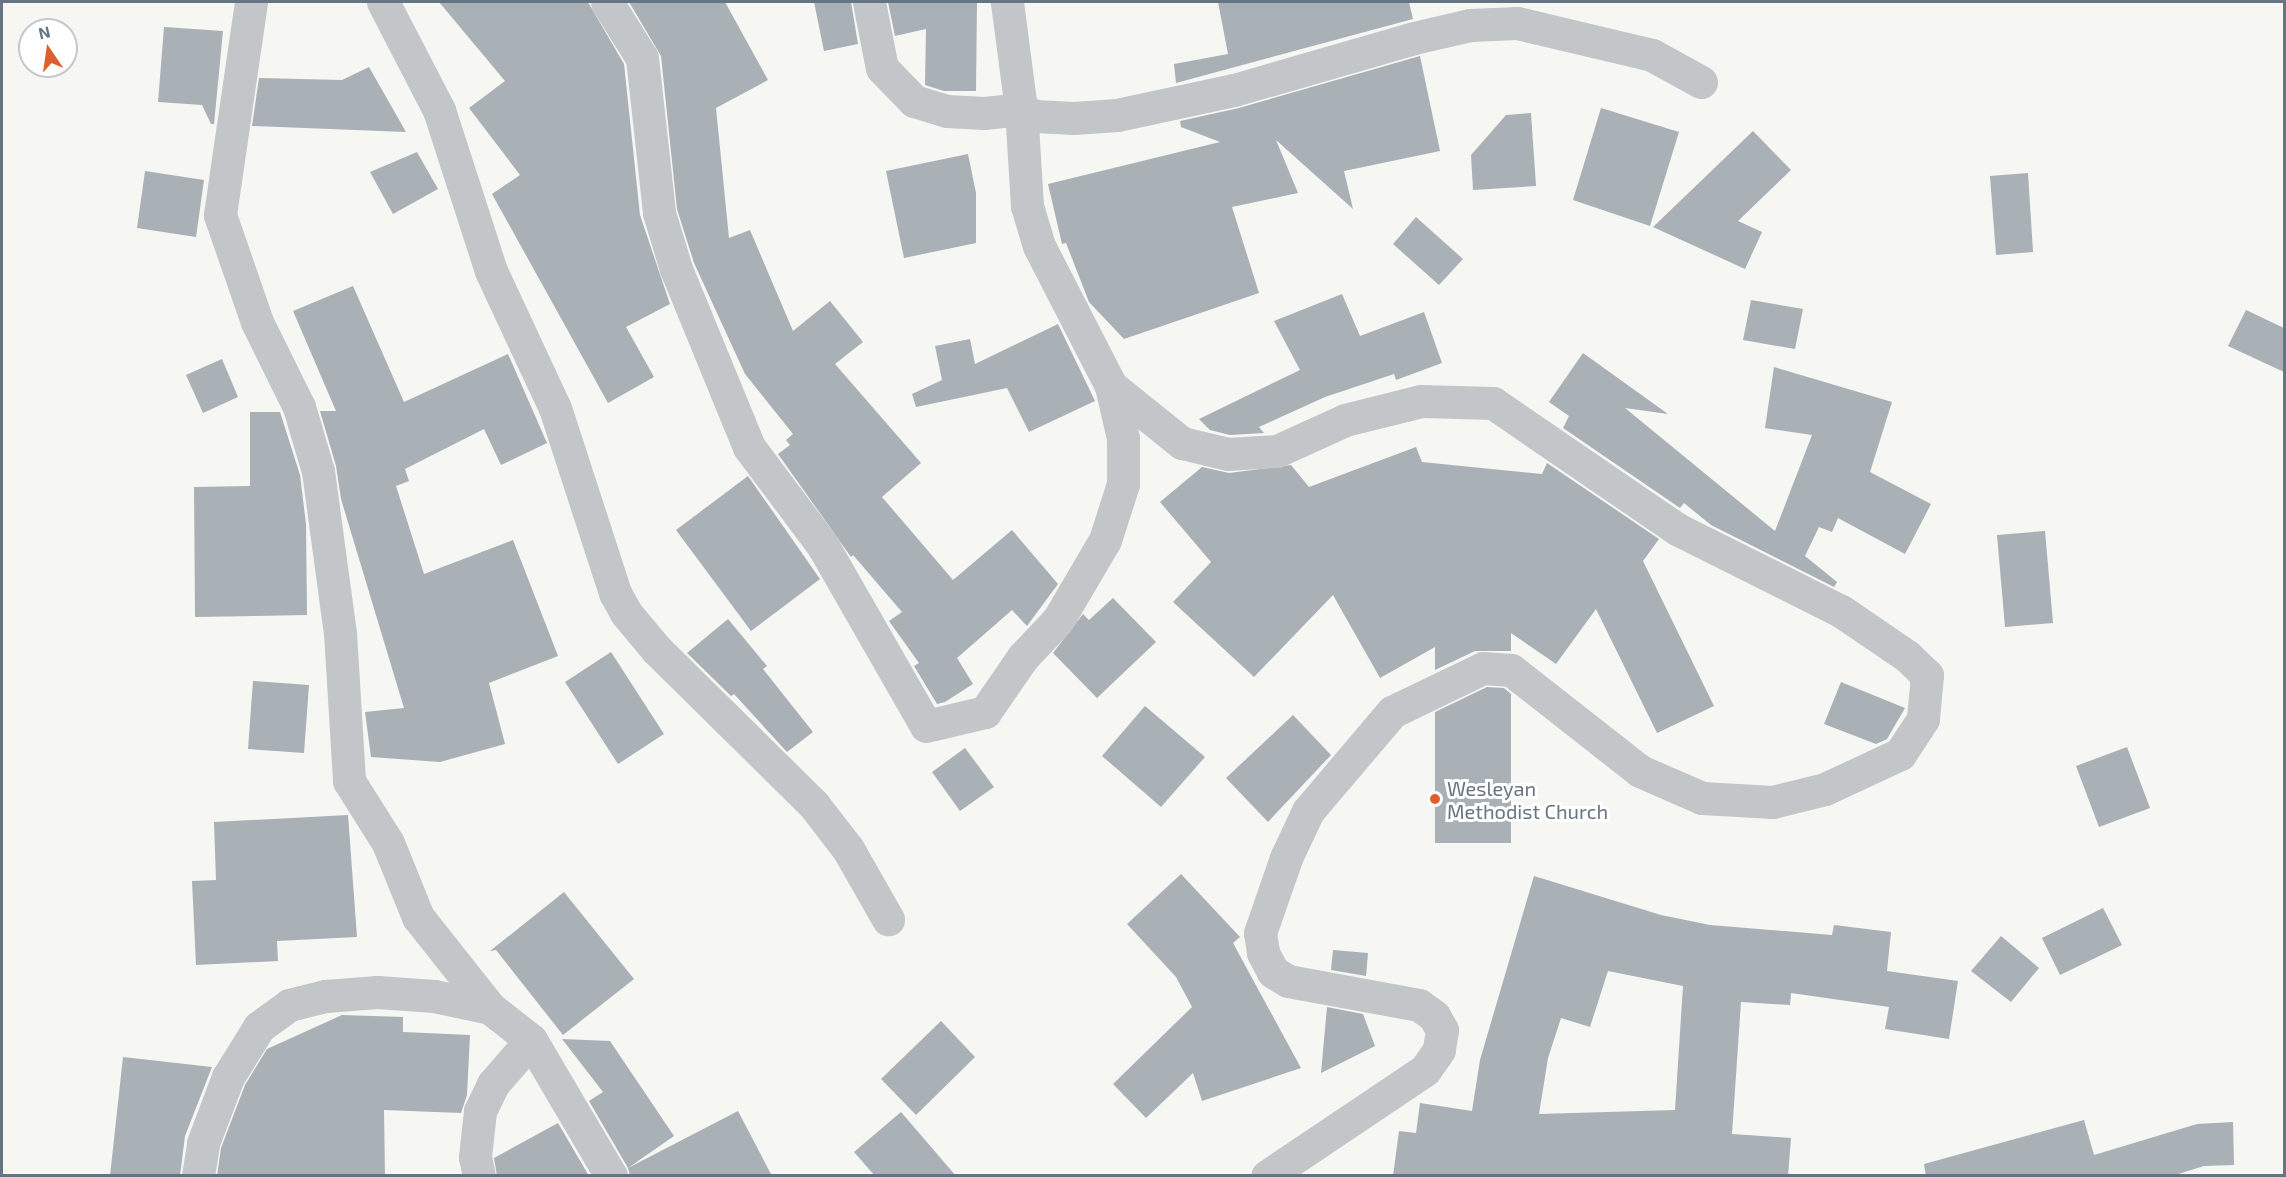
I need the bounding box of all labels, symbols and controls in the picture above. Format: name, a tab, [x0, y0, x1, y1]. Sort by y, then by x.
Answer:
north arrow	[18, 18, 78, 78]
text: N	[37, 21, 52, 42]
place label: Wesleyan Methodist Church	[1447, 776, 1608, 823]
marker: Wesleyan Methodist Church	[1428, 792, 1442, 806]

